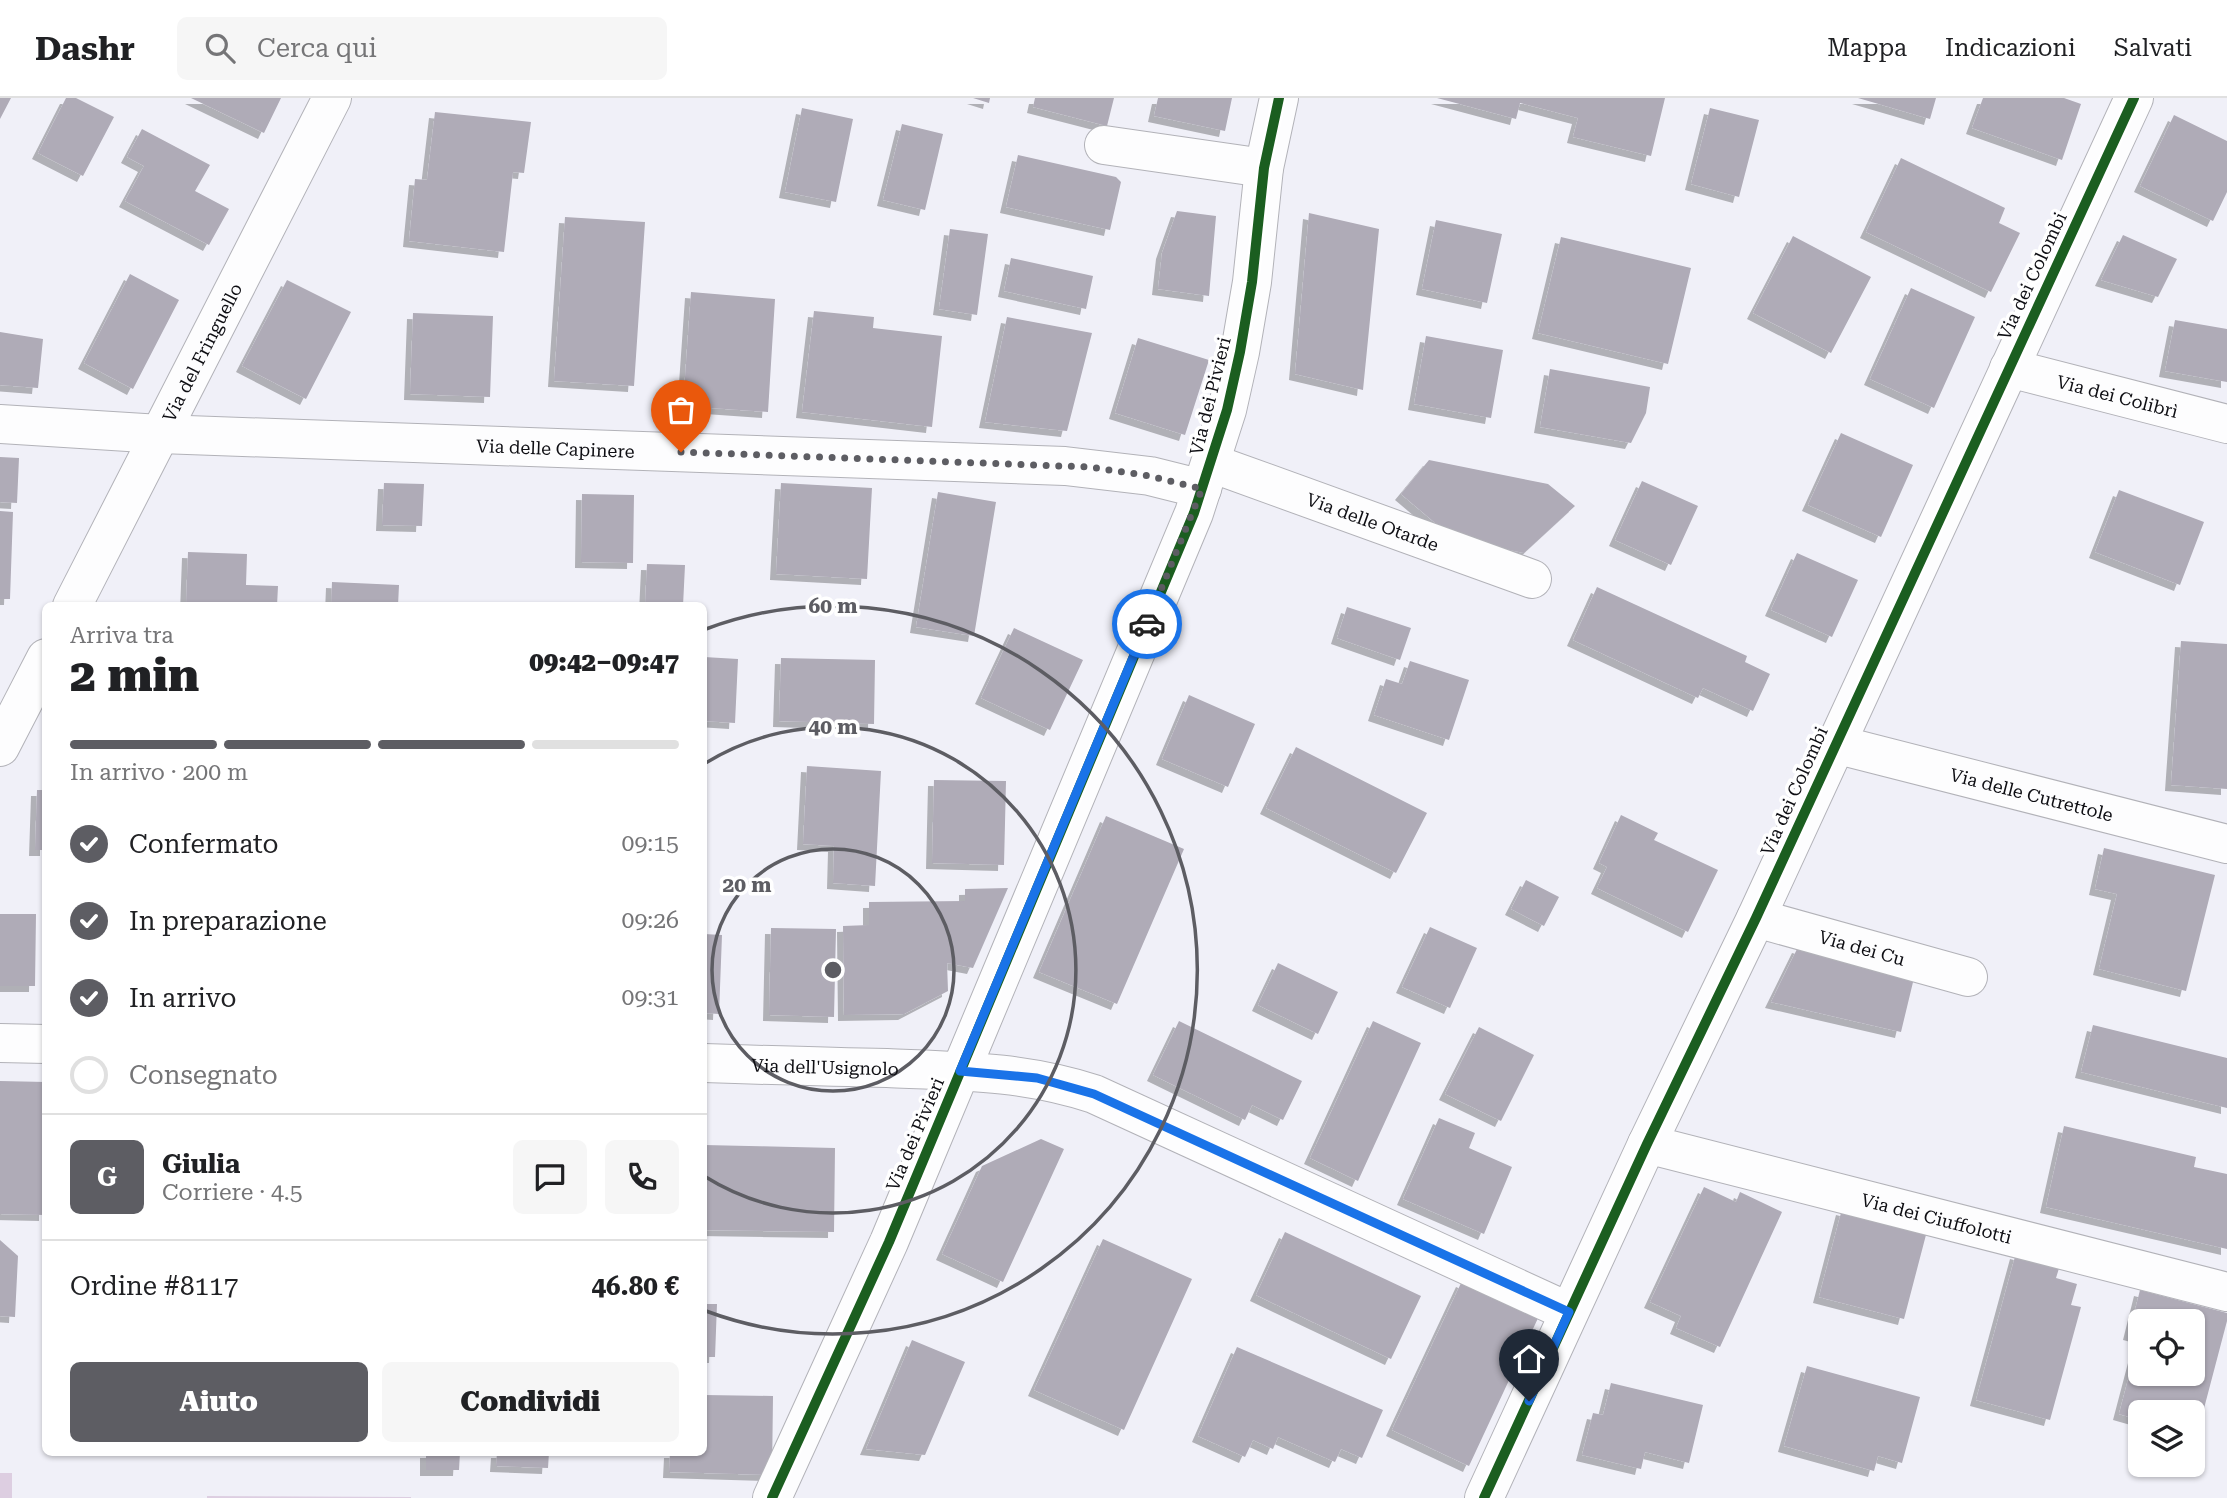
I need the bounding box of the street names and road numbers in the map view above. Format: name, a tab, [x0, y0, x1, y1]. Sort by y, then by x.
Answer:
street label: Via dei Colombi	[1993, 209, 2071, 343]
street label: Via del Fringuello	[158, 279, 246, 425]
street label: Via dei Pivieri	[1185, 335, 1235, 457]
street label: Via dei Colibrì	[2055, 370, 2181, 422]
street label: Via delle Capinere	[476, 435, 635, 461]
street label: Via delle Otarde	[1304, 488, 1442, 555]
street label: Via dei Colombi	[1756, 723, 1832, 859]
street label: Via delle Cutrettole	[1948, 763, 2116, 825]
street label: Via dei Cu	[1816, 925, 1907, 969]
street label: Via dell'Usignolo	[751, 1054, 899, 1079]
street label: Via dei Pivieri	[882, 1074, 948, 1194]
street label: Via dei Ciuffolotti	[1859, 1189, 2014, 1247]

